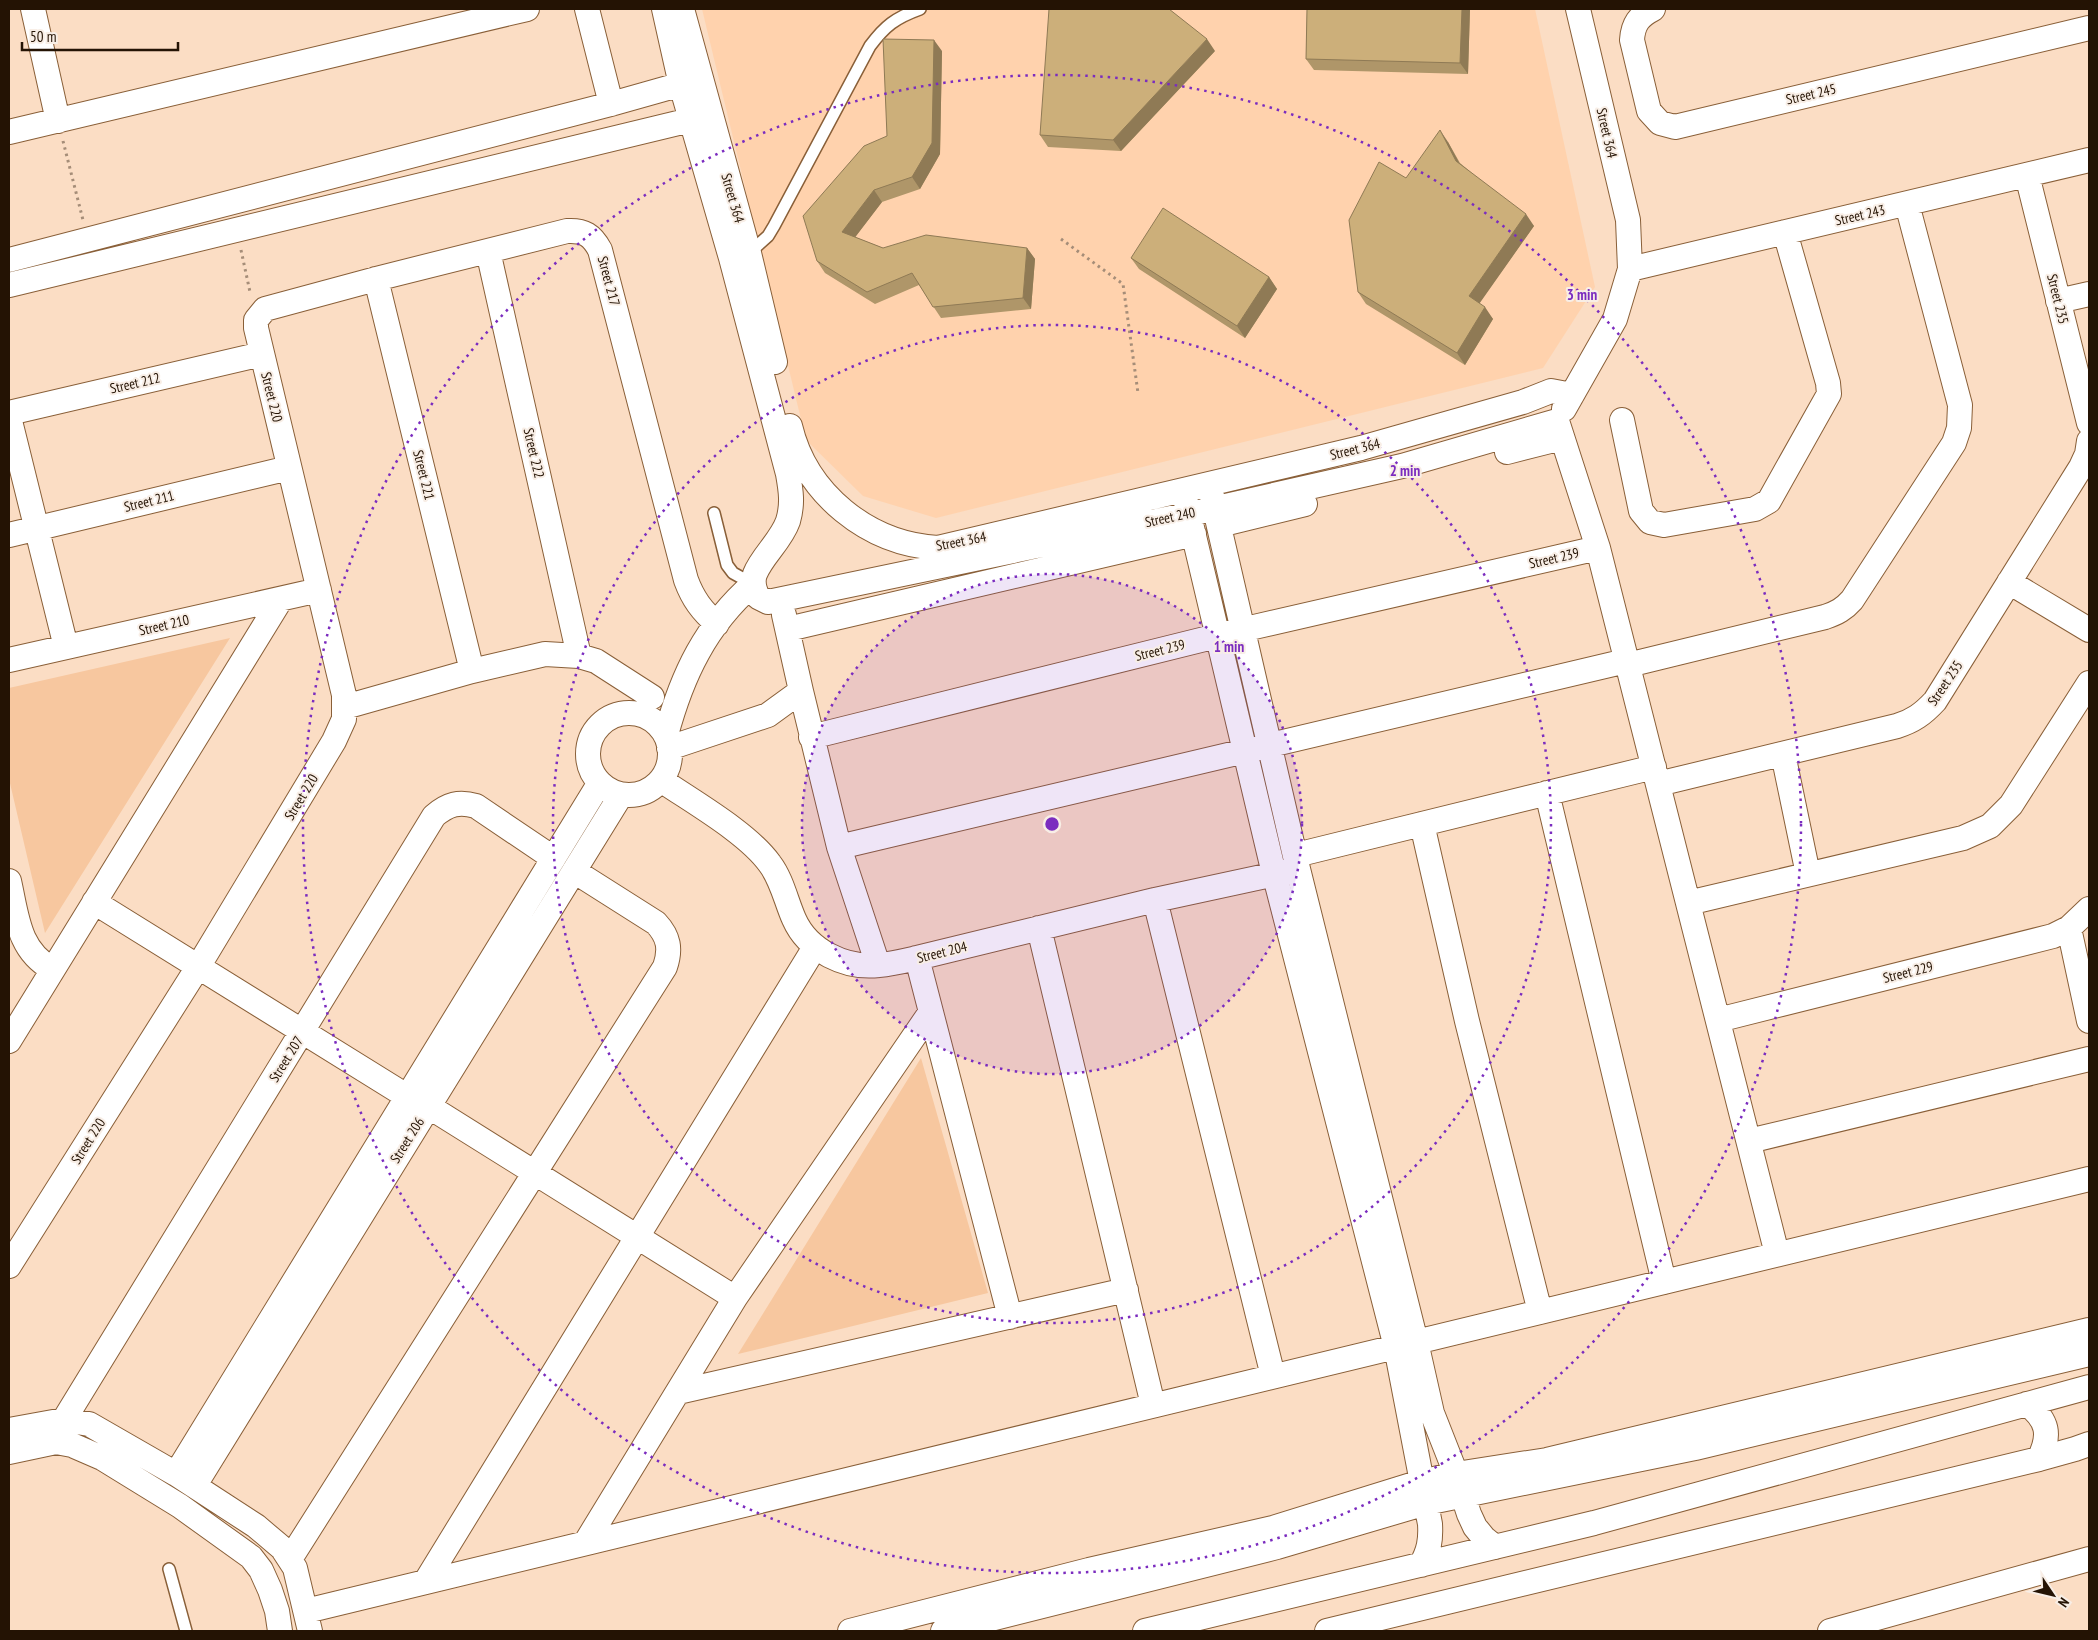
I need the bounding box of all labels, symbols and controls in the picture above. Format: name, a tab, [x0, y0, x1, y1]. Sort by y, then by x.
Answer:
scale bar	[22, 20, 179, 52]
text: 50 m	[30, 27, 56, 46]
street label: Street 245	[1784, 80, 1838, 108]
street label: Street 364	[1593, 106, 1622, 160]
street label: Street 364	[717, 171, 749, 226]
street label: Street 243	[1833, 201, 1887, 229]
street label: Street 217	[594, 254, 624, 308]
street label: Street 235	[2043, 272, 2073, 326]
text: 3 min	[1567, 285, 1597, 304]
street label: Street 212	[108, 369, 162, 397]
street label: Street 220	[257, 370, 287, 424]
street label: Street 222	[520, 426, 548, 480]
street label: Street 364	[1328, 434, 1383, 464]
street label: Street 221	[409, 448, 439, 502]
text: 2 min	[1390, 461, 1420, 480]
street label: Street 211	[122, 486, 176, 516]
street label: Street 240	[1143, 503, 1197, 531]
street label: Street 364	[934, 527, 988, 555]
street label: Street 239	[1527, 544, 1581, 572]
street label: Street 210	[137, 611, 191, 639]
street label: Street 239	[1133, 635, 1187, 665]
text: 1 min	[1214, 637, 1244, 656]
street label: Street 235	[1923, 657, 1967, 709]
street label: Street 220	[280, 771, 322, 823]
centre of rings	[1043, 815, 1061, 833]
street label: Street 204	[915, 937, 970, 967]
street label: Street 229	[1881, 957, 1935, 987]
street label: Street 207	[265, 1033, 307, 1085]
street label: Street 206	[386, 1114, 428, 1166]
street label: Street 220	[67, 1115, 109, 1167]
north arrow	[2028, 1570, 2078, 1620]
text: N	[2054, 1594, 2073, 1611]

